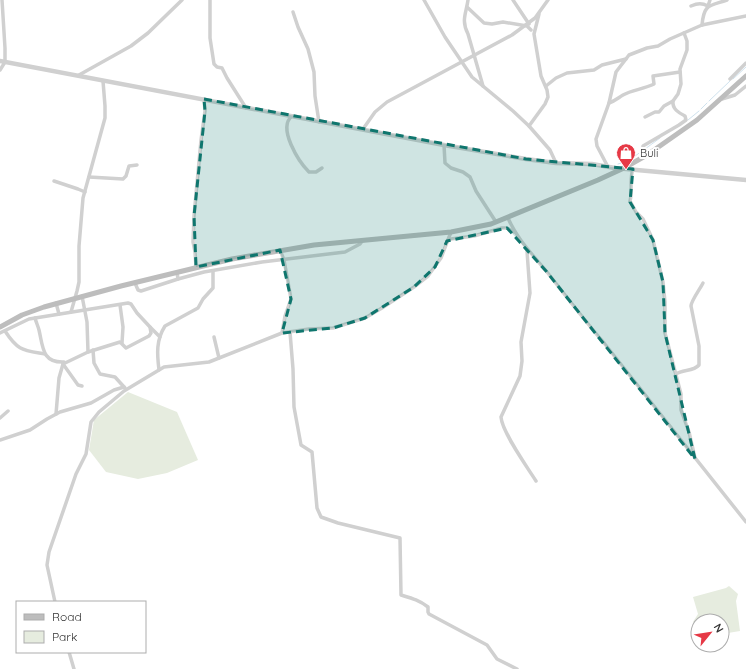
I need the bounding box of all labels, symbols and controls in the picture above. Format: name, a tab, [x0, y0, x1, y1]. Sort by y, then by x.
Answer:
shop icon: Buli	[615, 142, 637, 170]
place label: Buli	[640, 146, 658, 160]
legend	[16, 601, 146, 653]
text: Road	[52, 609, 82, 624]
north arrow	[690, 613, 730, 653]
text: N	[711, 621, 727, 635]
text: Park	[52, 629, 77, 644]

